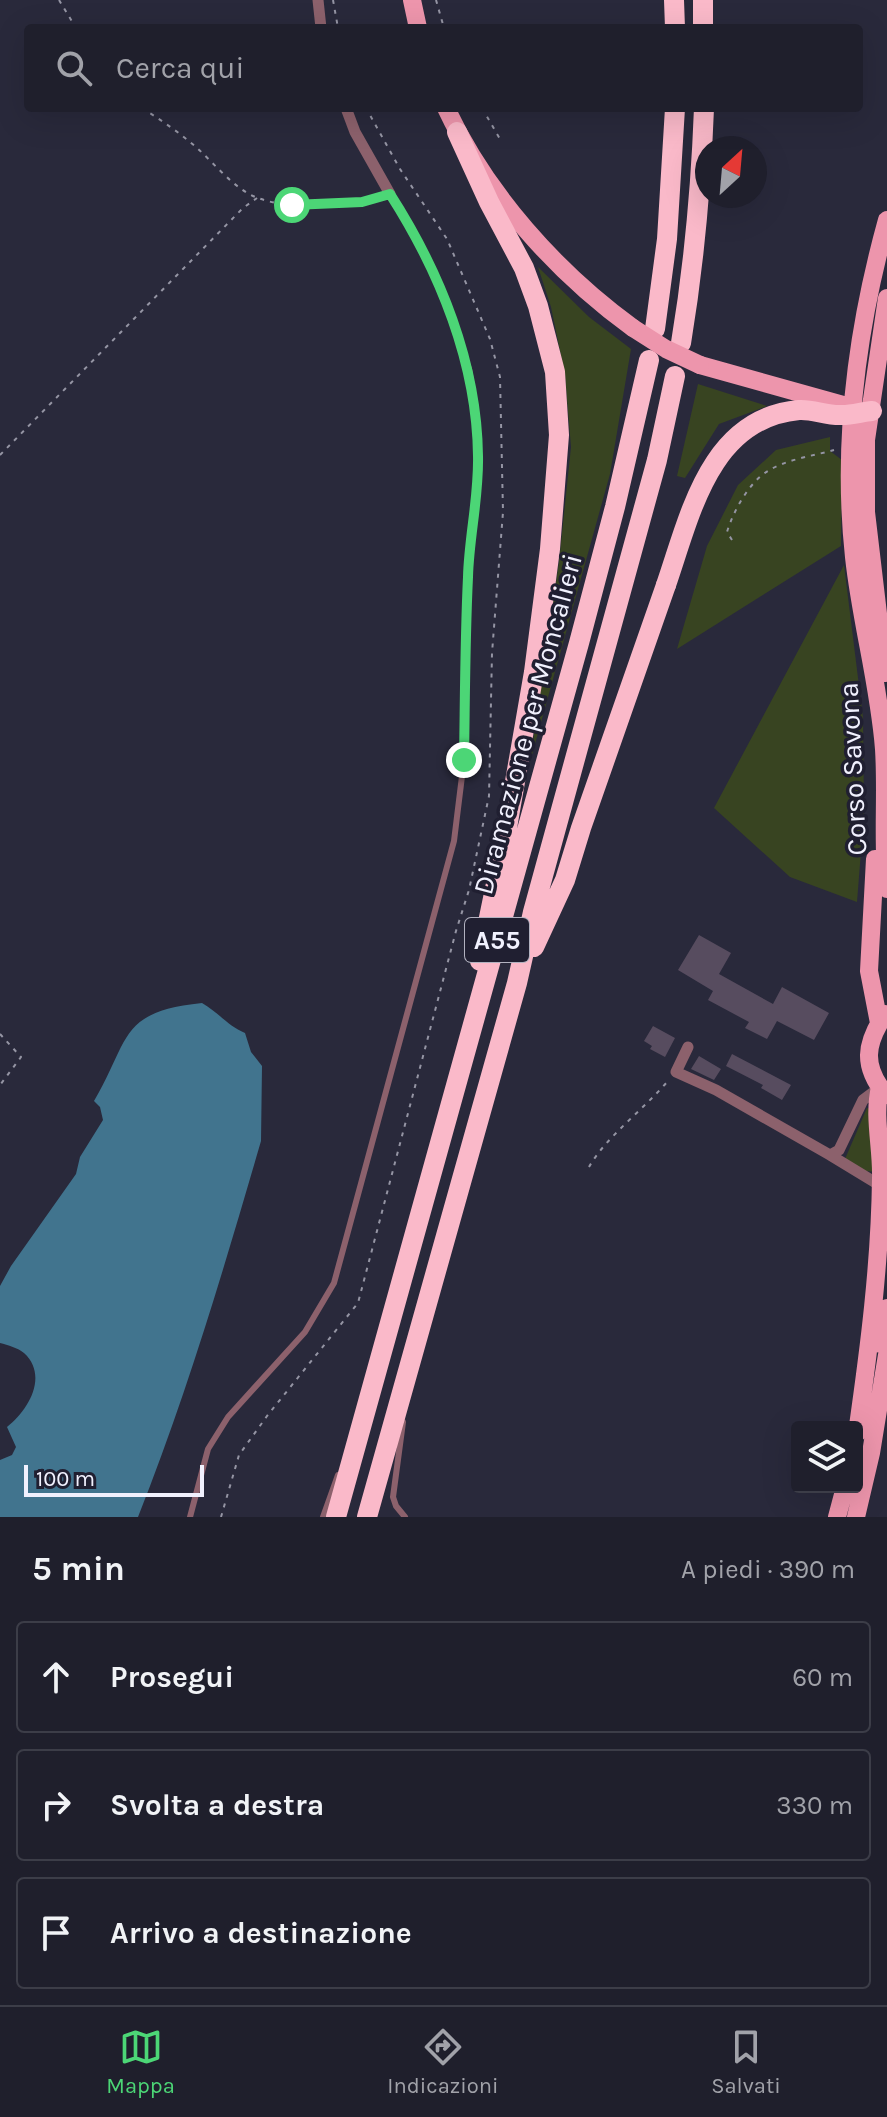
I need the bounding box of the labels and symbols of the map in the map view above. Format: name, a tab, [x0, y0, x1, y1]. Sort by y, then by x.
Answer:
north arrow	[695, 136, 767, 208]
route start	[274, 187, 310, 223]
street label: Diramazione per Moncalieri	[466, 550, 589, 898]
street label: Corso Savona	[831, 682, 874, 856]
route end	[446, 742, 482, 778]
road number: A55	[465, 918, 529, 962]
scale bar	[24, 1461, 204, 1497]

